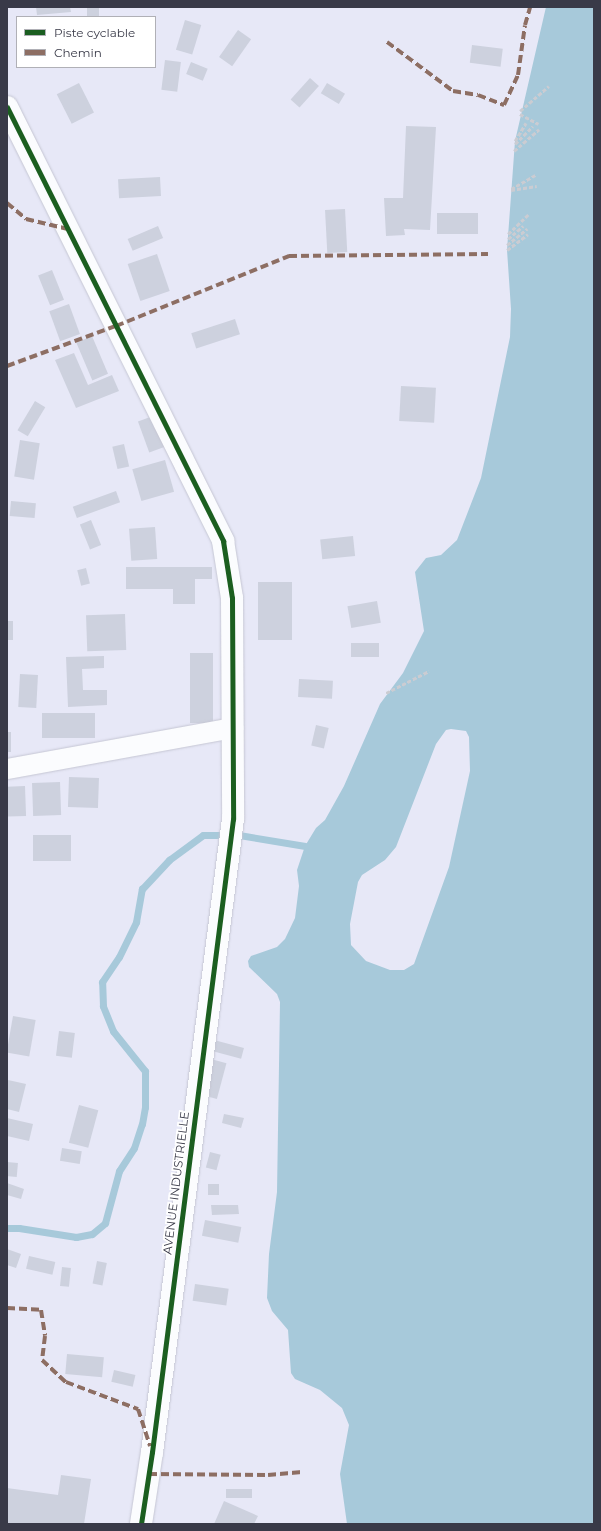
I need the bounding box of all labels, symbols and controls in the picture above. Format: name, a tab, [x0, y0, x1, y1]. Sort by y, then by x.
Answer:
legend	[16, 16, 156, 68]
text: Piste cyclable	[54, 25, 135, 40]
text: Chemin	[54, 45, 102, 60]
street label: AVENUE INDUSTRIELLE	[160, 1111, 192, 1255]

